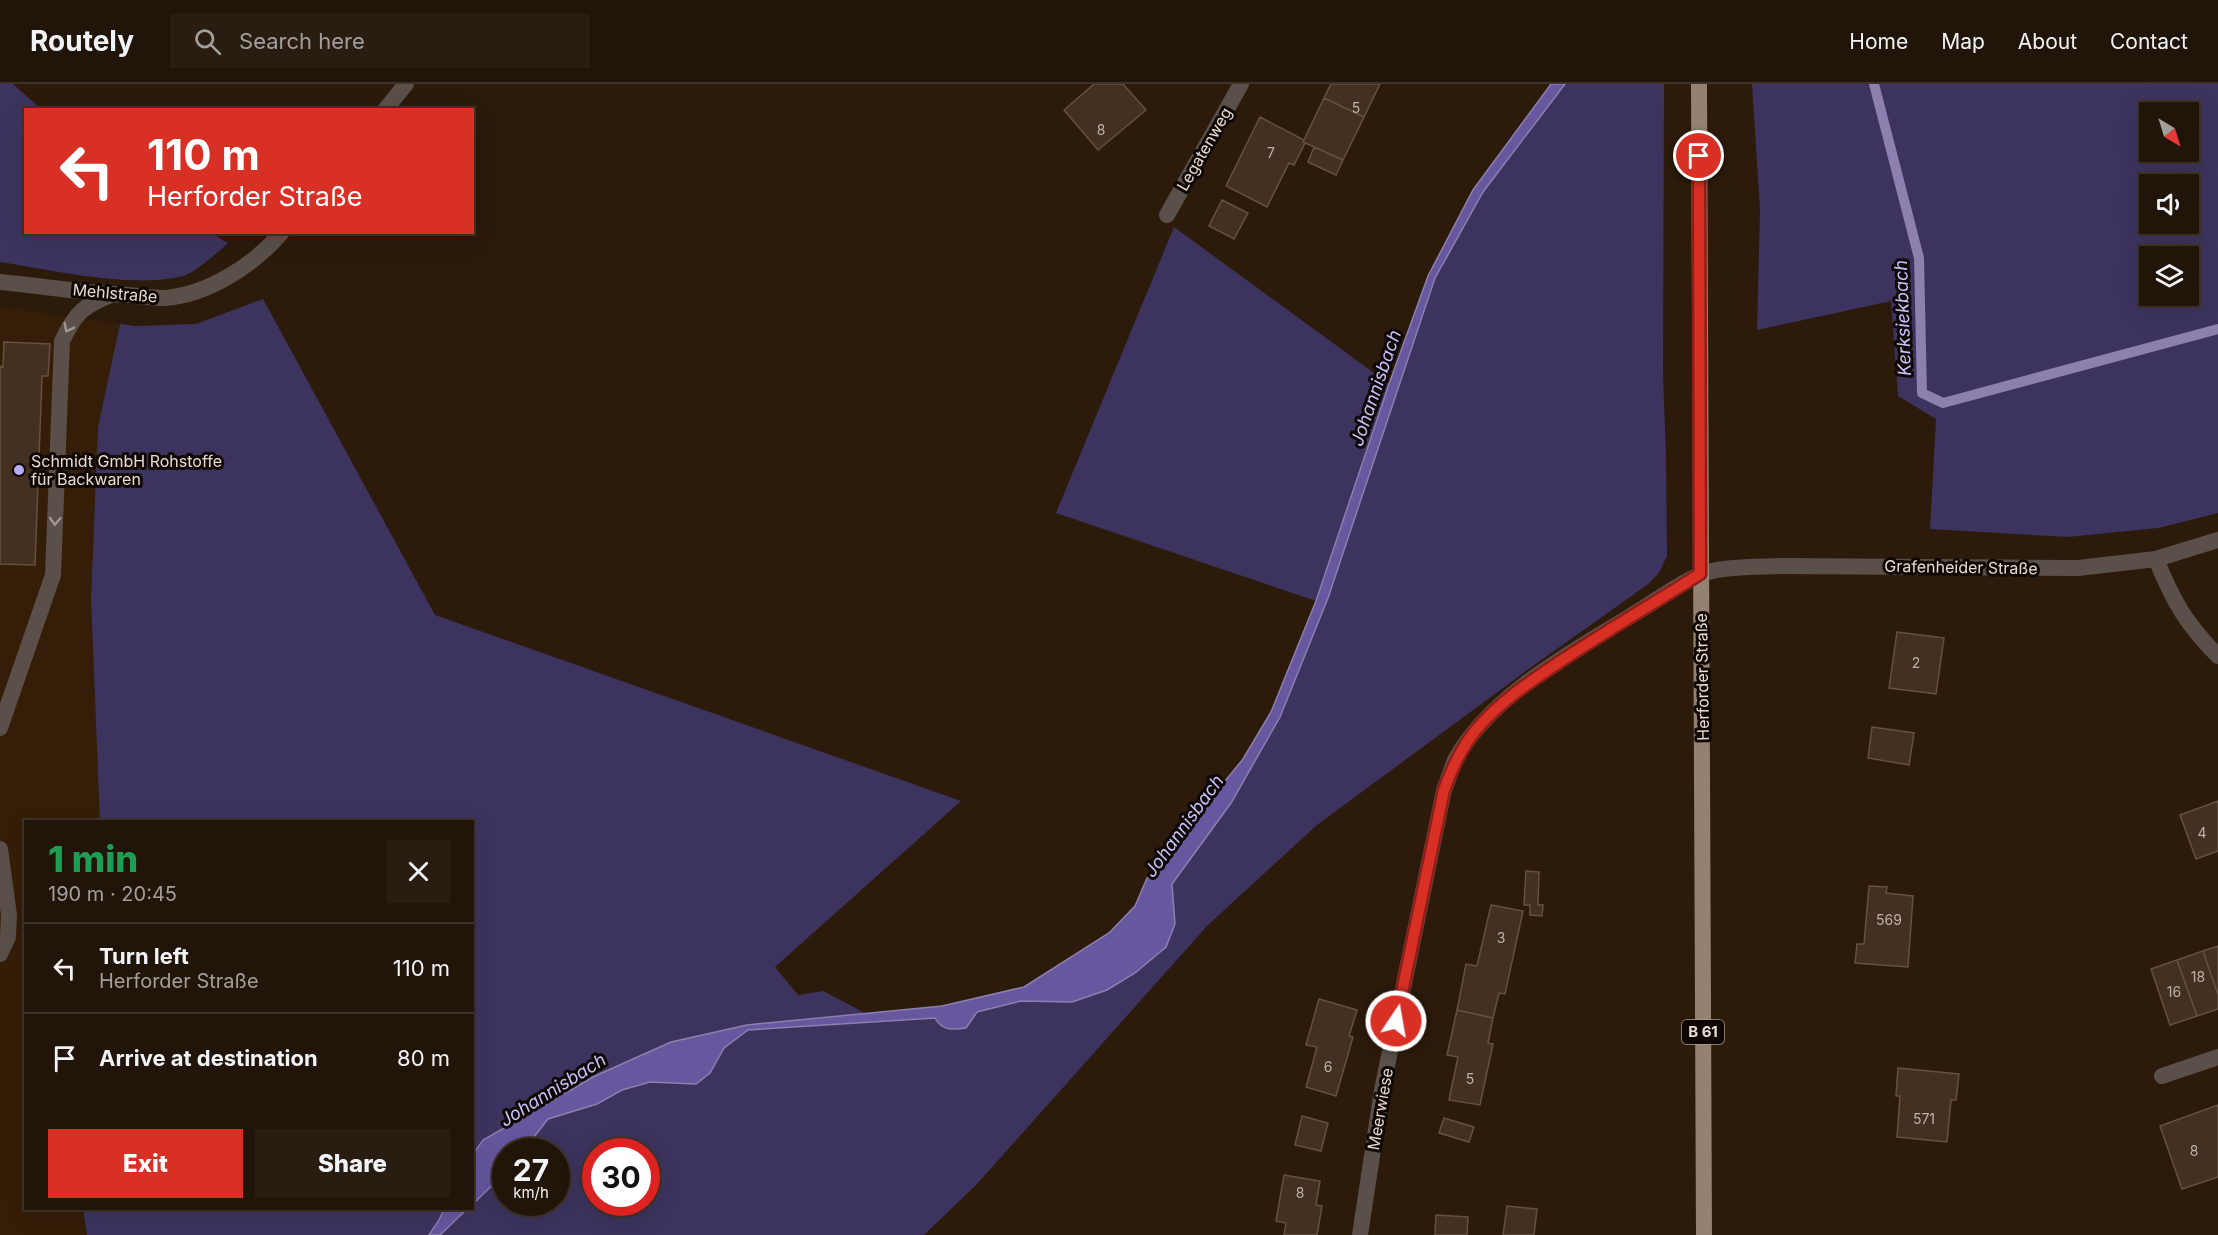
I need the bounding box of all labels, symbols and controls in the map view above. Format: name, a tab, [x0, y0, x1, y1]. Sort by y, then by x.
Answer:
search box	[170, 14, 590, 68]
text: Routely	[30, 24, 134, 58]
icon: search	[191, 25, 224, 58]
text: Search here	[239, 28, 365, 54]
text: Home	[1849, 29, 1908, 54]
text: Map	[1941, 29, 1985, 54]
text: About	[2018, 29, 2077, 54]
text: Contact	[2110, 29, 2188, 54]
house number: 5	[1352, 99, 1360, 116]
north arrow	[2139, 102, 2199, 162]
map controls	[2139, 102, 2199, 306]
street label: Legatenweg	[1172, 104, 1236, 194]
house number: 8	[1097, 121, 1105, 138]
text: 110 m	[147, 129, 260, 180]
pin	[1673, 130, 1724, 181]
icon: left	[48, 132, 126, 210]
icon: arrive	[1682, 139, 1715, 172]
house number: 7	[1267, 144, 1275, 161]
button: sound	[2139, 174, 2199, 234]
text: Herforder Straße	[147, 180, 362, 213]
button: layers	[2139, 246, 2199, 306]
water label: Kerksiekbach	[1890, 260, 1915, 376]
street label: Mehlstraße	[72, 279, 158, 307]
one-way arrow	[64, 322, 76, 333]
water label: Johannisbach	[1346, 327, 1405, 448]
place label: Schmidt GmbH Rohstoffe für Backwaren	[31, 451, 222, 489]
marker: Schmidt GmbH Rohstoffe für Backwaren	[12, 463, 26, 477]
one-way arrow	[49, 517, 61, 526]
street label: Grafenheider Straße	[1884, 556, 2038, 578]
street label: Herforder Straße	[1691, 613, 1713, 741]
house number: 2	[1912, 654, 1920, 671]
water label: Johannisbach	[1140, 771, 1228, 881]
house number: 4	[2197, 824, 2207, 841]
text: 1 min	[48, 837, 138, 881]
button: close	[387, 840, 450, 903]
text: 190 m · 20:45	[48, 882, 177, 906]
house number: 569	[1876, 911, 1902, 928]
house number: 3	[1497, 929, 1505, 946]
text: Turn left	[99, 943, 189, 969]
icon: left	[48, 952, 81, 985]
text: 110 m	[393, 955, 450, 981]
house number: 18	[2191, 968, 2205, 985]
text: Herforder Straße	[99, 969, 259, 993]
house number: 16	[2167, 983, 2181, 1000]
position arrow	[1364, 989, 1428, 1053]
road number: B 61	[1682, 1020, 1724, 1044]
icon: arrive	[48, 1042, 81, 1075]
text: Arrive at destination	[99, 1045, 318, 1071]
text: 80 m	[397, 1045, 450, 1071]
water label: Johannisbach	[496, 1049, 610, 1131]
house number: 6	[1324, 1058, 1332, 1075]
street label: Meerwiese	[1363, 1066, 1397, 1152]
house number: 5	[1466, 1070, 1474, 1087]
house number: 571	[1913, 1110, 1935, 1127]
button: Exit	[48, 1129, 243, 1198]
button: Share	[255, 1129, 450, 1198]
speed limit sign: 30	[582, 1138, 660, 1216]
house number: 8	[2190, 1142, 2198, 1159]
text: 27	[513, 1152, 549, 1188]
text: km/h	[513, 1183, 549, 1202]
house number: 8	[1296, 1184, 1304, 1201]

